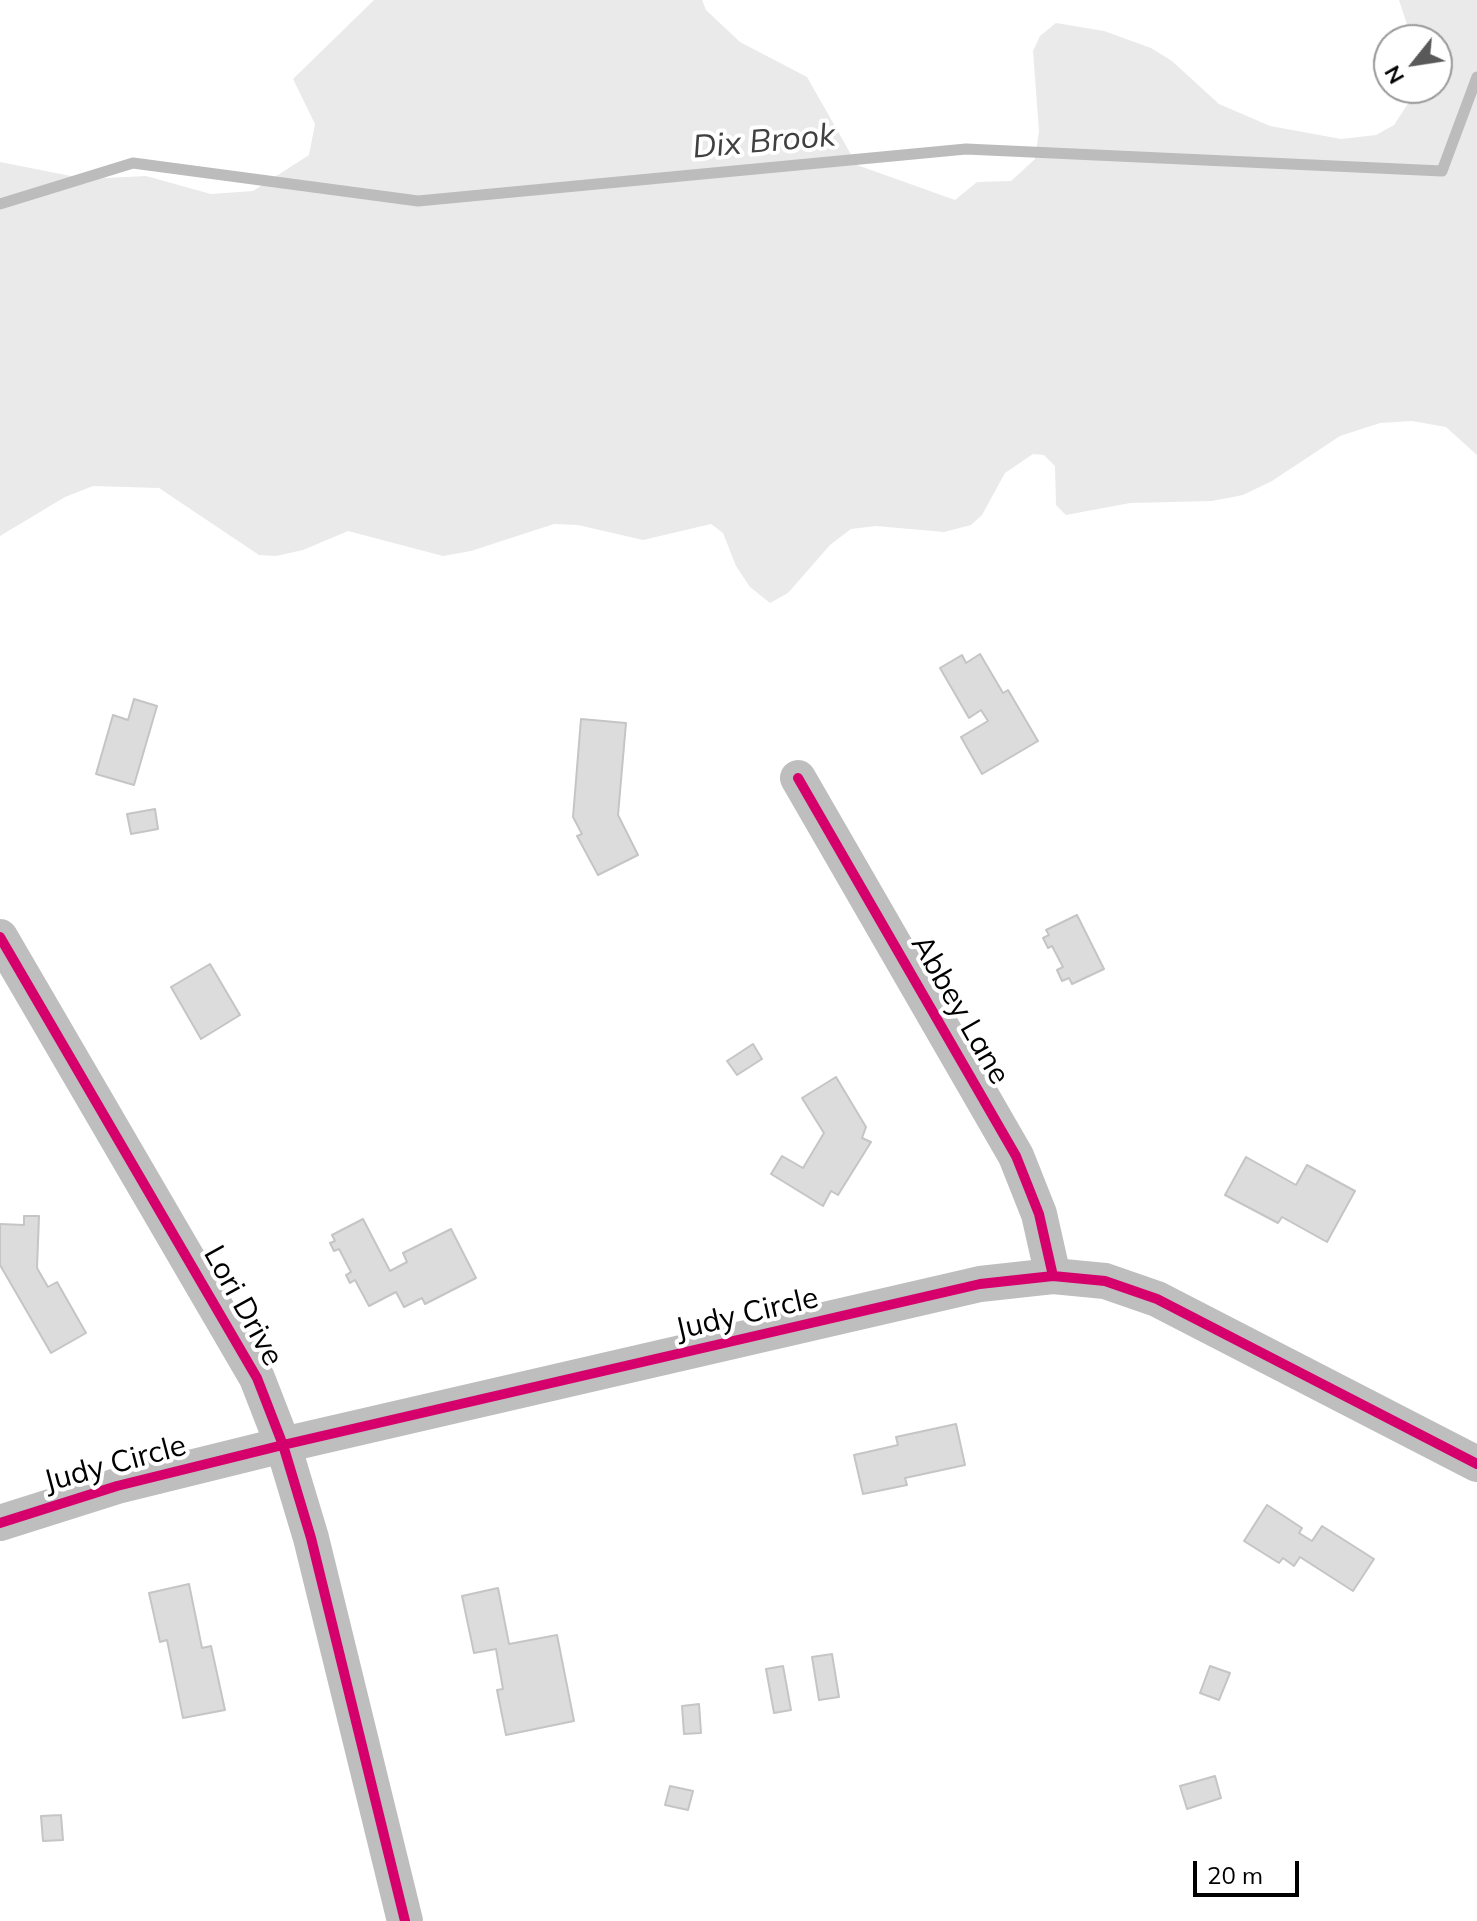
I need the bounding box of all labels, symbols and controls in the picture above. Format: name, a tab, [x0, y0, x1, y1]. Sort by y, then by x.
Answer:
north arrow	[1373, 24, 1453, 104]
text: N	[1378, 61, 1410, 89]
water label: Dix Brook	[691, 117, 837, 167]
street label: Abbey Lane	[903, 929, 1017, 1091]
street label: Lori Drive	[195, 1240, 291, 1372]
street label: Judy Circle	[672, 1280, 822, 1348]
street label: Judy Circle	[40, 1428, 190, 1500]
scale bar	[1197, 1845, 1303, 1895]
text: 20 m	[1207, 1860, 1263, 1890]

